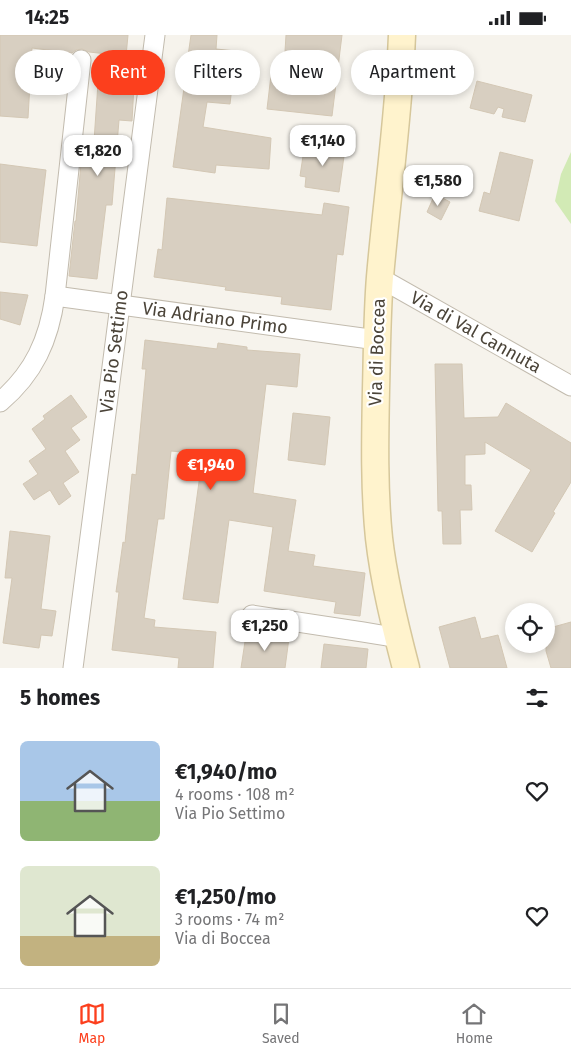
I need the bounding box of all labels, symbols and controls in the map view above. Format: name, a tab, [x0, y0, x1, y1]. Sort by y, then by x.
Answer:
text: 14:25	[25, 6, 69, 29]
chip: Buy	[15, 50, 81, 95]
chip: Rent	[91, 50, 165, 95]
chip: Filters	[175, 50, 260, 95]
chip: New	[270, 50, 341, 95]
chip: Apartment	[351, 50, 474, 95]
pin: €1,140	[282, 125, 364, 167]
text: €1,140	[301, 131, 345, 150]
pin: €1,820	[57, 135, 139, 177]
text: €1,820	[74, 141, 122, 160]
pin: €1,580	[397, 165, 479, 207]
text: €1,580	[414, 171, 462, 190]
street label: Via di Val Cannuta	[406, 286, 545, 378]
street label: Via Pio Settimo	[95, 289, 133, 415]
street label: Via Adriano Primo	[141, 297, 289, 339]
street label: Via di Boccea	[364, 298, 390, 406]
pin: €1,940	[170, 449, 252, 491]
text: €1,940	[187, 455, 235, 474]
map controls	[505, 603, 555, 653]
button: locate	[505, 603, 555, 653]
pin: €1,250	[224, 609, 306, 652]
text: €1,250	[242, 616, 288, 635]
icon: filters	[523, 684, 551, 712]
text: 5 homes	[20, 685, 100, 711]
text: €1,940/mo	[175, 759, 277, 785]
icon: home	[60, 761, 120, 821]
icon: heart	[523, 777, 551, 805]
text: 4 rooms · 108 m²	[175, 785, 295, 804]
text: Via Pio Settimo	[175, 804, 285, 823]
text: €1,250/mo	[175, 884, 276, 910]
icon: home	[60, 886, 120, 946]
icon: heart	[523, 902, 551, 930]
text: 3 rooms · 74 m²	[175, 910, 284, 929]
text: Via di Boccea	[175, 929, 271, 948]
tab: Map	[78, 1000, 106, 1047]
tab: Saved	[262, 1000, 300, 1047]
tab: Home	[456, 1000, 493, 1047]

